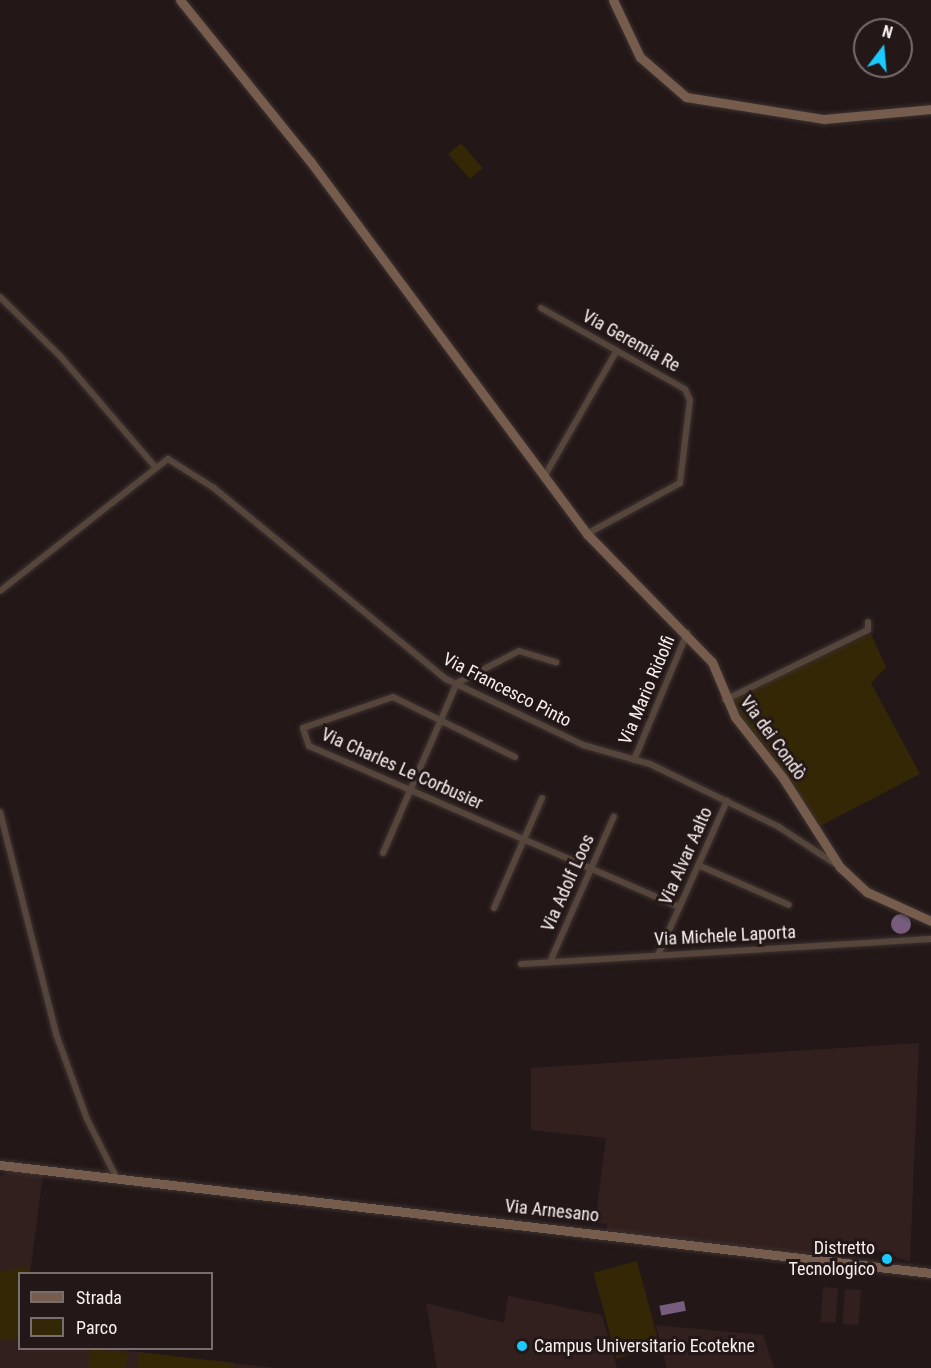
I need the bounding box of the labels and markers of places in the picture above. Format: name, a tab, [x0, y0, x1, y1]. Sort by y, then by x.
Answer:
place label: Distretto Tecnologico	[788, 1238, 875, 1280]
marker: Distretto Tecnologico	[880, 1252, 894, 1266]
place label: Campus Universitario Ecotekne	[534, 1335, 755, 1357]
marker: Campus Universitario Ecotekne	[515, 1339, 529, 1353]

